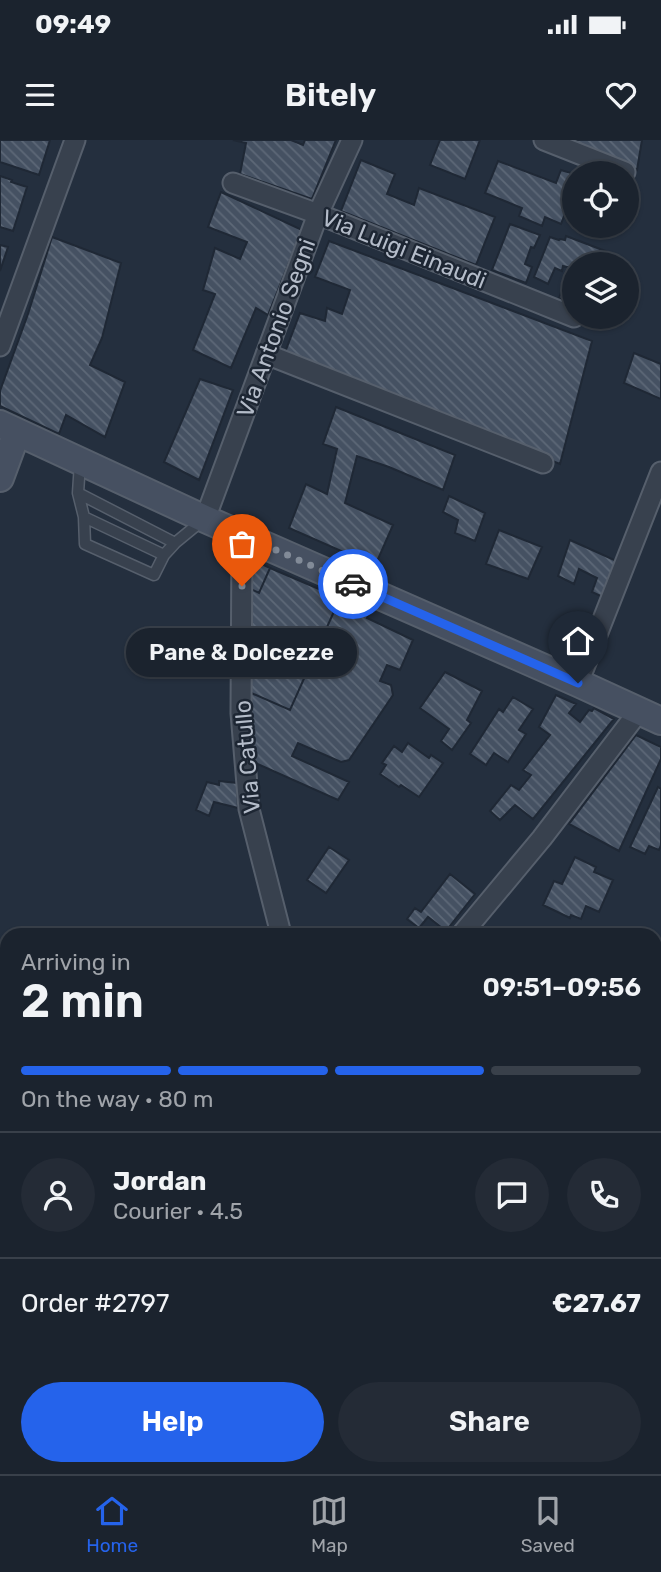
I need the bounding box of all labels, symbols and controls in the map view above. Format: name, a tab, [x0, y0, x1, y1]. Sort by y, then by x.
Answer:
text: 09:49	[35, 9, 111, 40]
icon: menu	[21, 76, 59, 114]
text: Bitely	[285, 76, 376, 114]
icon: heart	[602, 76, 640, 114]
map controls	[562, 161, 639, 329]
button: locate	[562, 161, 639, 238]
street label: Via Luigi Einaudi	[318, 203, 490, 295]
street label: Via Antonio Segni	[231, 235, 321, 421]
button: layers	[562, 252, 639, 329]
pin	[212, 514, 272, 586]
icon: bag	[223, 525, 261, 563]
courier	[318, 549, 388, 619]
icon: car	[334, 565, 372, 603]
pin	[548, 611, 608, 683]
icon: home	[559, 622, 597, 660]
callout: Pane & Dolcezze	[126, 628, 358, 677]
text: Pane & Dolcezze	[149, 638, 334, 666]
street label: Via Catullo	[228, 699, 266, 815]
text: Arriving in	[21, 948, 131, 976]
text: 09:51–09:56	[482, 972, 641, 1003]
text: 2 min	[21, 974, 144, 1029]
text: On the way · 80 m	[21, 1085, 213, 1113]
button: person	[21, 1158, 95, 1232]
button: chat	[475, 1158, 549, 1232]
button: phone	[567, 1158, 641, 1232]
text: Jordan	[113, 1166, 206, 1197]
text: Courier · 4.5	[113, 1197, 243, 1225]
text: Order #2797	[21, 1288, 169, 1319]
text: €27.67	[552, 1288, 641, 1319]
button: Help	[21, 1382, 324, 1462]
button: Share	[338, 1382, 641, 1462]
tab: Home	[86, 1492, 138, 1557]
tab: Map	[310, 1492, 348, 1557]
tab: Saved	[521, 1492, 575, 1557]

